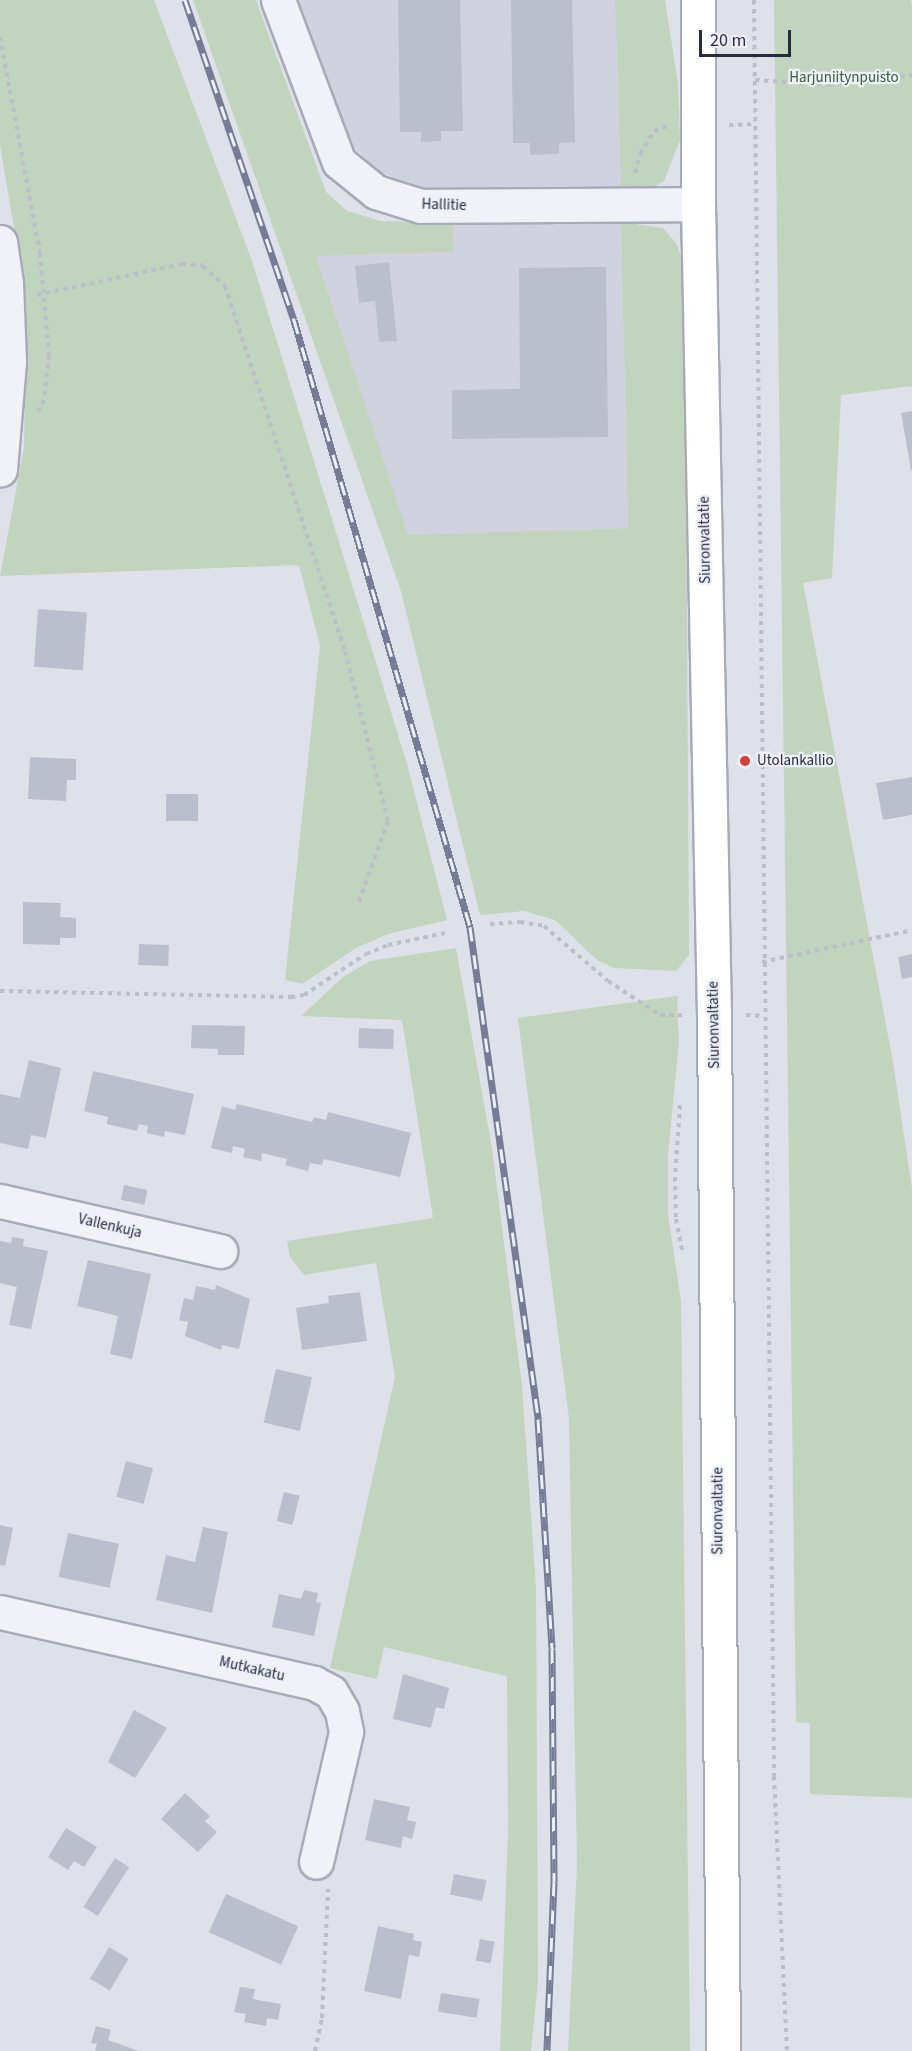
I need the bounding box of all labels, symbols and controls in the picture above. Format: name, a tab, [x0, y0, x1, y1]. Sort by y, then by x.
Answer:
scale bar	[702, 18, 794, 56]
text: 20 m	[710, 28, 746, 53]
park label: Harjuniitynpuisto	[789, 69, 899, 87]
street label: Hallitie	[421, 195, 467, 215]
street label: Siuronvaltatie	[695, 496, 715, 584]
place label: Utolankallio	[757, 752, 834, 770]
marker: Utolankallio	[738, 754, 752, 768]
street label: Siuronvaltatie	[704, 981, 724, 1069]
street label: Vallenkuja	[76, 1210, 144, 1242]
street label: Siuronvaltatie	[709, 1467, 727, 1555]
street label: Mutkakatu	[217, 1653, 287, 1685]

